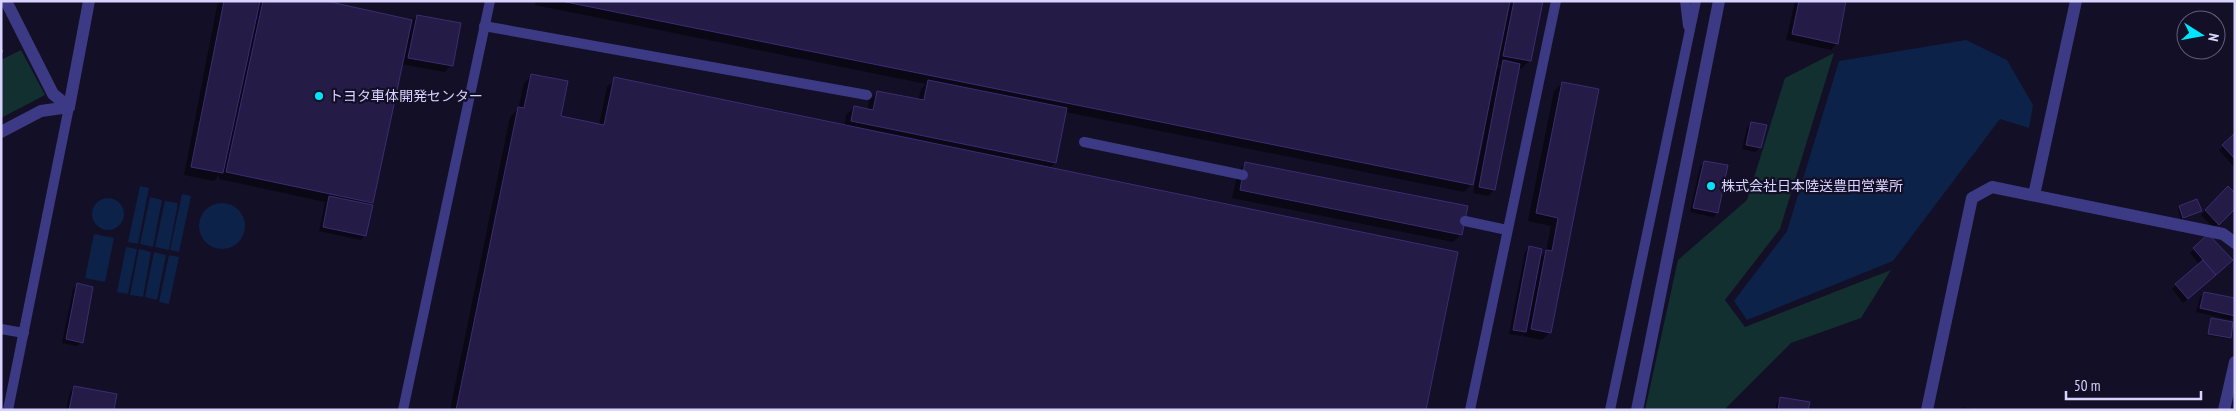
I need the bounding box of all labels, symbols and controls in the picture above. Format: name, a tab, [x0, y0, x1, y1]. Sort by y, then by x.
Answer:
north arrow	[2176, 10, 2226, 60]
text: N	[2204, 32, 2223, 43]
place label: トヨタ車体開発センター	[329, 87, 483, 105]
marker: トヨタ車体開発センター	[313, 90, 325, 102]
place label: 株式会社日本陸送豊田営業所	[1721, 177, 1903, 195]
marker: 株式会社日本陸送豊田営業所	[1705, 180, 1717, 192]
scale bar	[2066, 368, 2201, 400]
text: 50 m	[2074, 376, 2100, 395]

